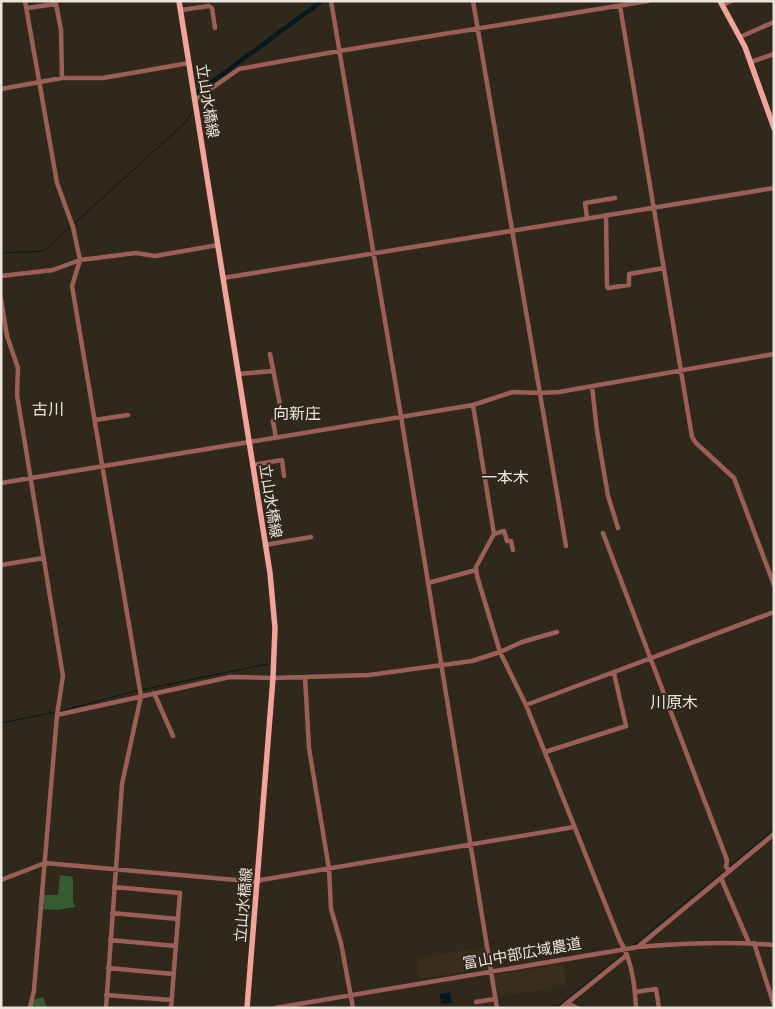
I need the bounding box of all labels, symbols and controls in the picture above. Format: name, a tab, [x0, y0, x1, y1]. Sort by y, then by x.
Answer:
street label: 立山水橋線	[193, 62, 223, 140]
district label: 古川	[32, 399, 64, 419]
district label: 向新庄	[273, 403, 321, 423]
street label: 立山水橋線	[256, 462, 286, 540]
district label: 一本木	[481, 467, 529, 487]
district label: 川原木	[650, 692, 698, 712]
street label: 立山水橋線	[230, 867, 256, 943]
street label: 富山中部広域農道	[461, 933, 583, 973]

